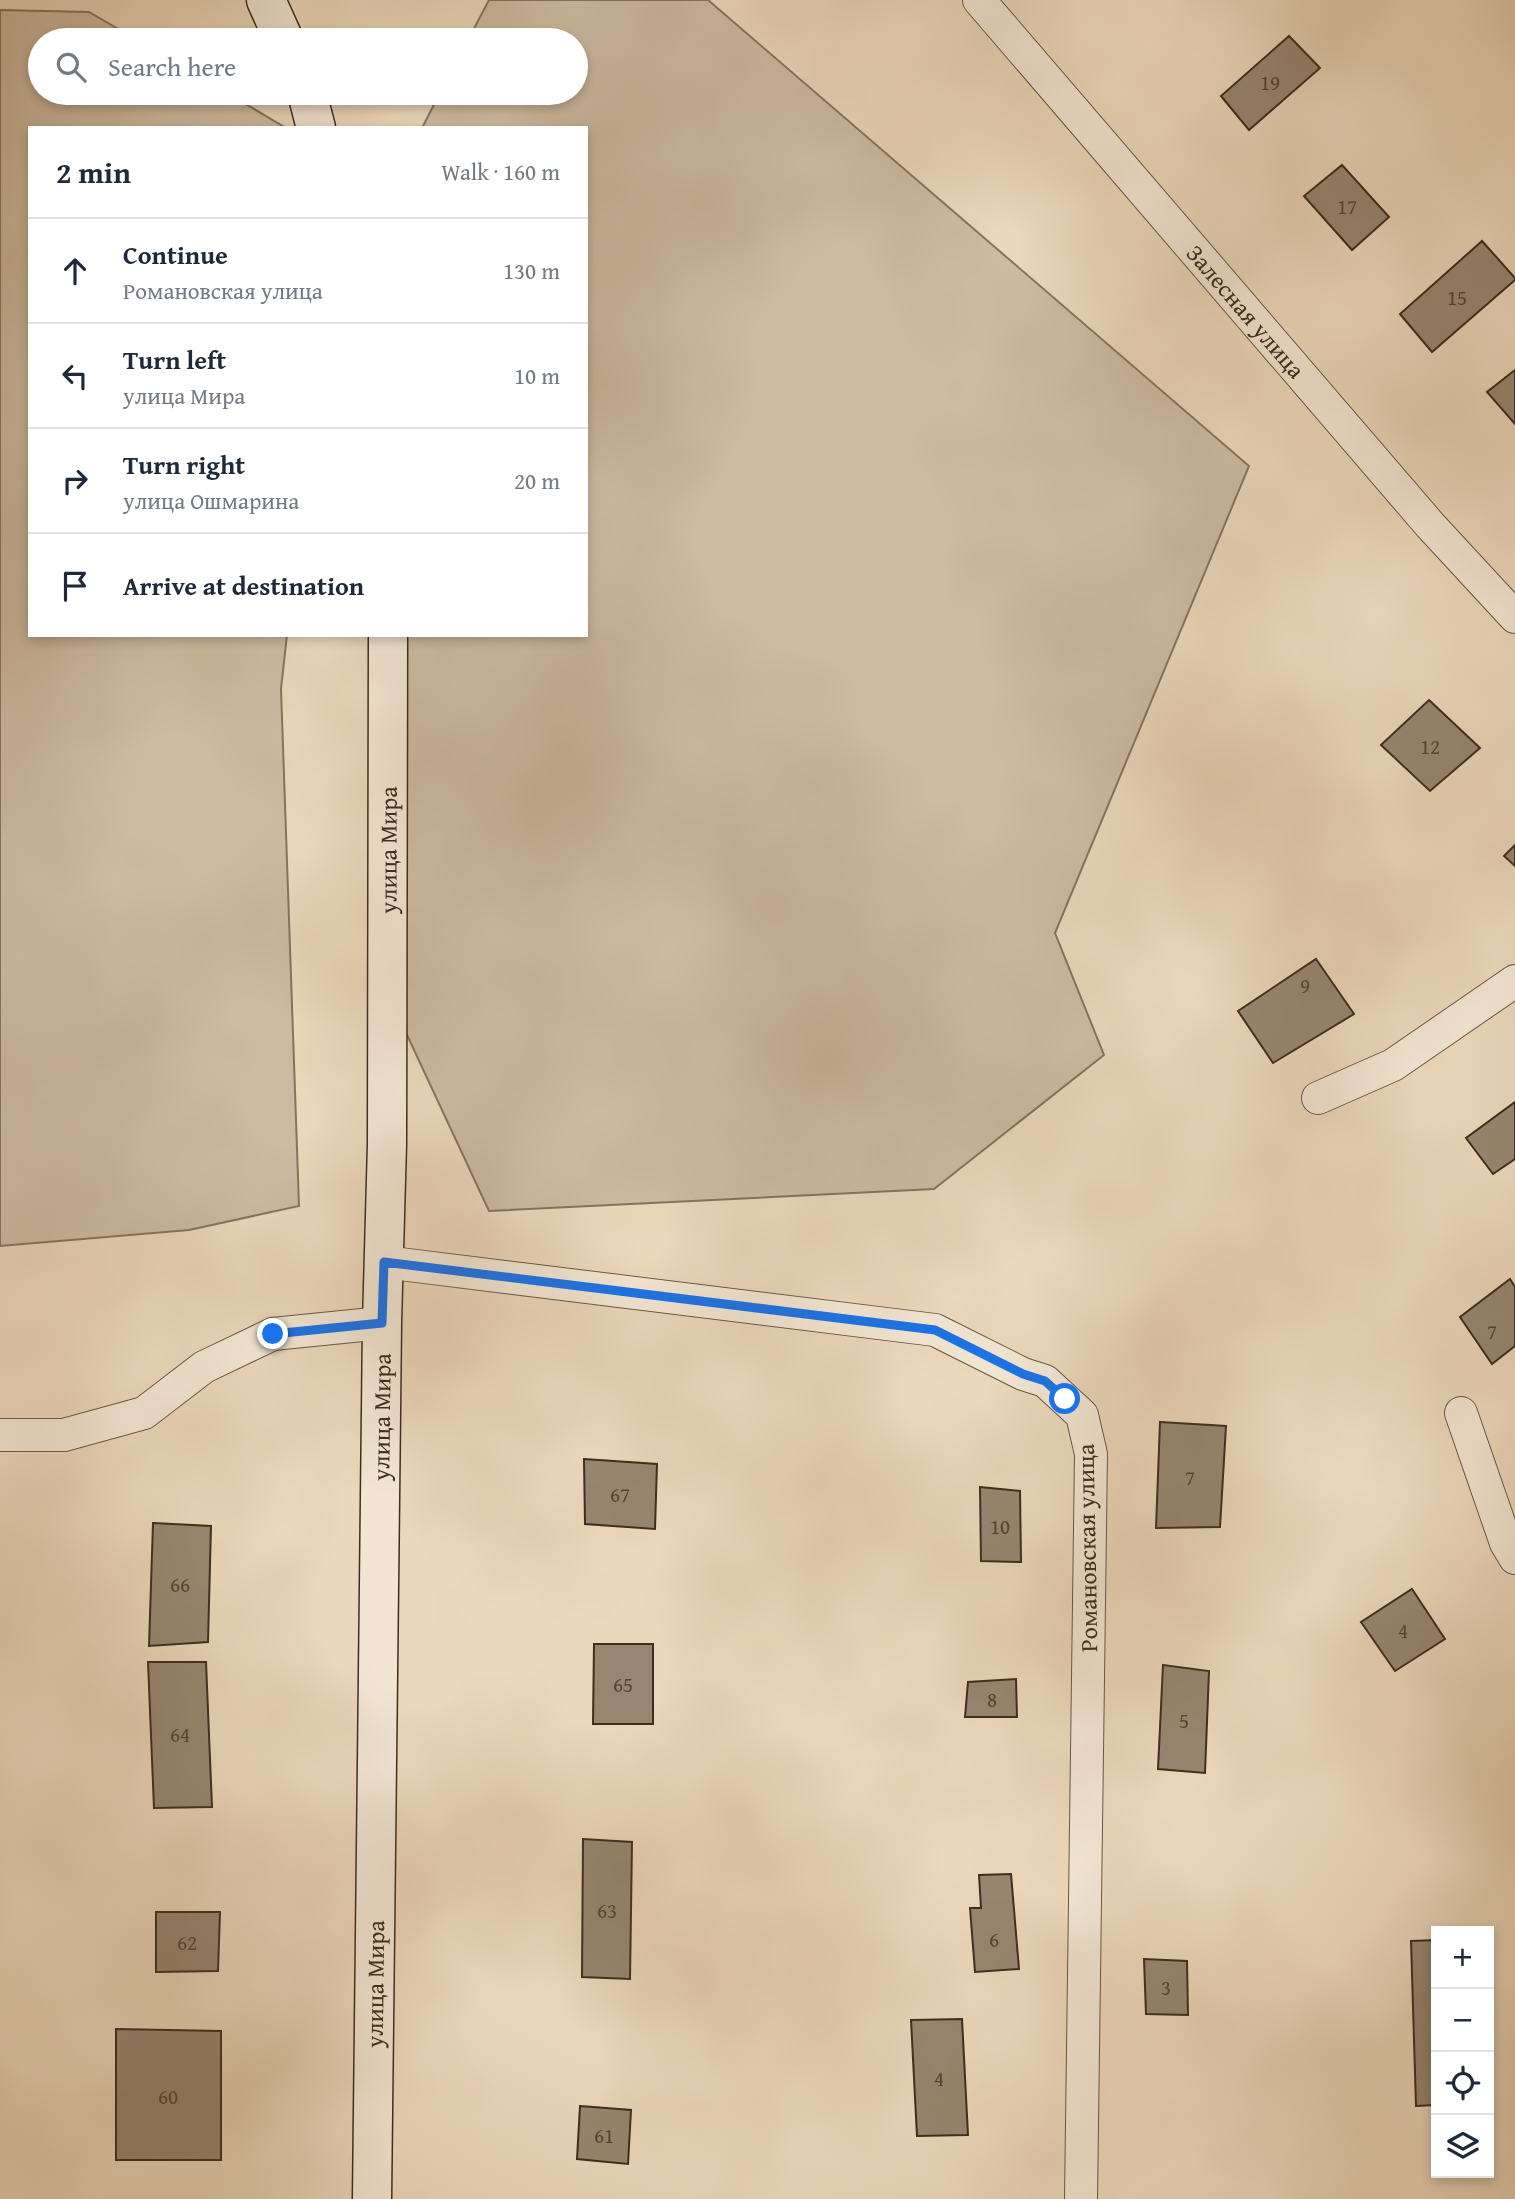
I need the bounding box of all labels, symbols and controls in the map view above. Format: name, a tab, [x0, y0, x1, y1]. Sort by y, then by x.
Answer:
search box	[28, 28, 588, 105]
text: Search here	[108, 47, 236, 86]
icon: search	[52, 48, 90, 86]
house number: 19	[1260, 67, 1280, 98]
text: 2 min	[56, 150, 131, 194]
text: Walk · 160 m	[441, 155, 560, 188]
house number: 17	[1337, 191, 1357, 222]
text: Continue	[123, 235, 228, 274]
street label: Залесная улица	[1179, 236, 1314, 386]
icon: ahead	[56, 252, 94, 290]
text: 130 m	[503, 254, 560, 287]
text: Романовская улица	[123, 274, 323, 307]
house number: 15	[1447, 282, 1467, 313]
text: Turn left	[123, 340, 226, 379]
icon: left	[56, 357, 94, 395]
text: 10 m	[514, 359, 560, 392]
text: улица Мира	[123, 379, 245, 412]
text: Turn right	[123, 445, 245, 484]
icon: right	[56, 462, 94, 500]
text: 20 m	[514, 464, 560, 497]
text: улица Ошмарина	[123, 484, 299, 517]
text: Arrive at destination	[123, 566, 364, 605]
icon: arrive	[56, 567, 94, 605]
house number: 12	[1420, 731, 1440, 762]
street label: улица Мира	[370, 786, 405, 915]
house number: 9	[1300, 970, 1310, 1001]
house number: 7	[1487, 1316, 1497, 1347]
route end	[257, 1318, 288, 1349]
street label: улица Мира	[363, 1352, 399, 1482]
route start	[1049, 1383, 1080, 1414]
street label: Романовская улица	[1068, 1443, 1106, 1653]
house number: 7	[1185, 1462, 1195, 1493]
house number: 67	[610, 1479, 630, 1510]
house number: 10	[990, 1511, 1010, 1542]
house number: 66	[170, 1569, 190, 1600]
house number: 4	[1398, 1615, 1408, 1646]
house number: 65	[613, 1669, 633, 1700]
house number: 8	[987, 1684, 997, 1715]
house number: 5	[1179, 1705, 1189, 1736]
house number: 64	[170, 1719, 190, 1750]
house number: 63	[597, 1895, 617, 1926]
street label: улица Мира	[356, 1919, 393, 2049]
house number: 6	[989, 1924, 999, 1955]
map controls	[1431, 1926, 1494, 2178]
button: +	[1431, 1926, 1494, 1989]
house number: 62	[177, 1927, 197, 1958]
house number: 3	[1161, 1972, 1171, 2003]
button: −	[1431, 1989, 1494, 2052]
button: locate	[1431, 2052, 1494, 2115]
house number: 4	[934, 2063, 944, 2094]
house number: 60	[158, 2081, 178, 2112]
button: layers	[1431, 2115, 1494, 2178]
house number: 61	[594, 2120, 614, 2151]

